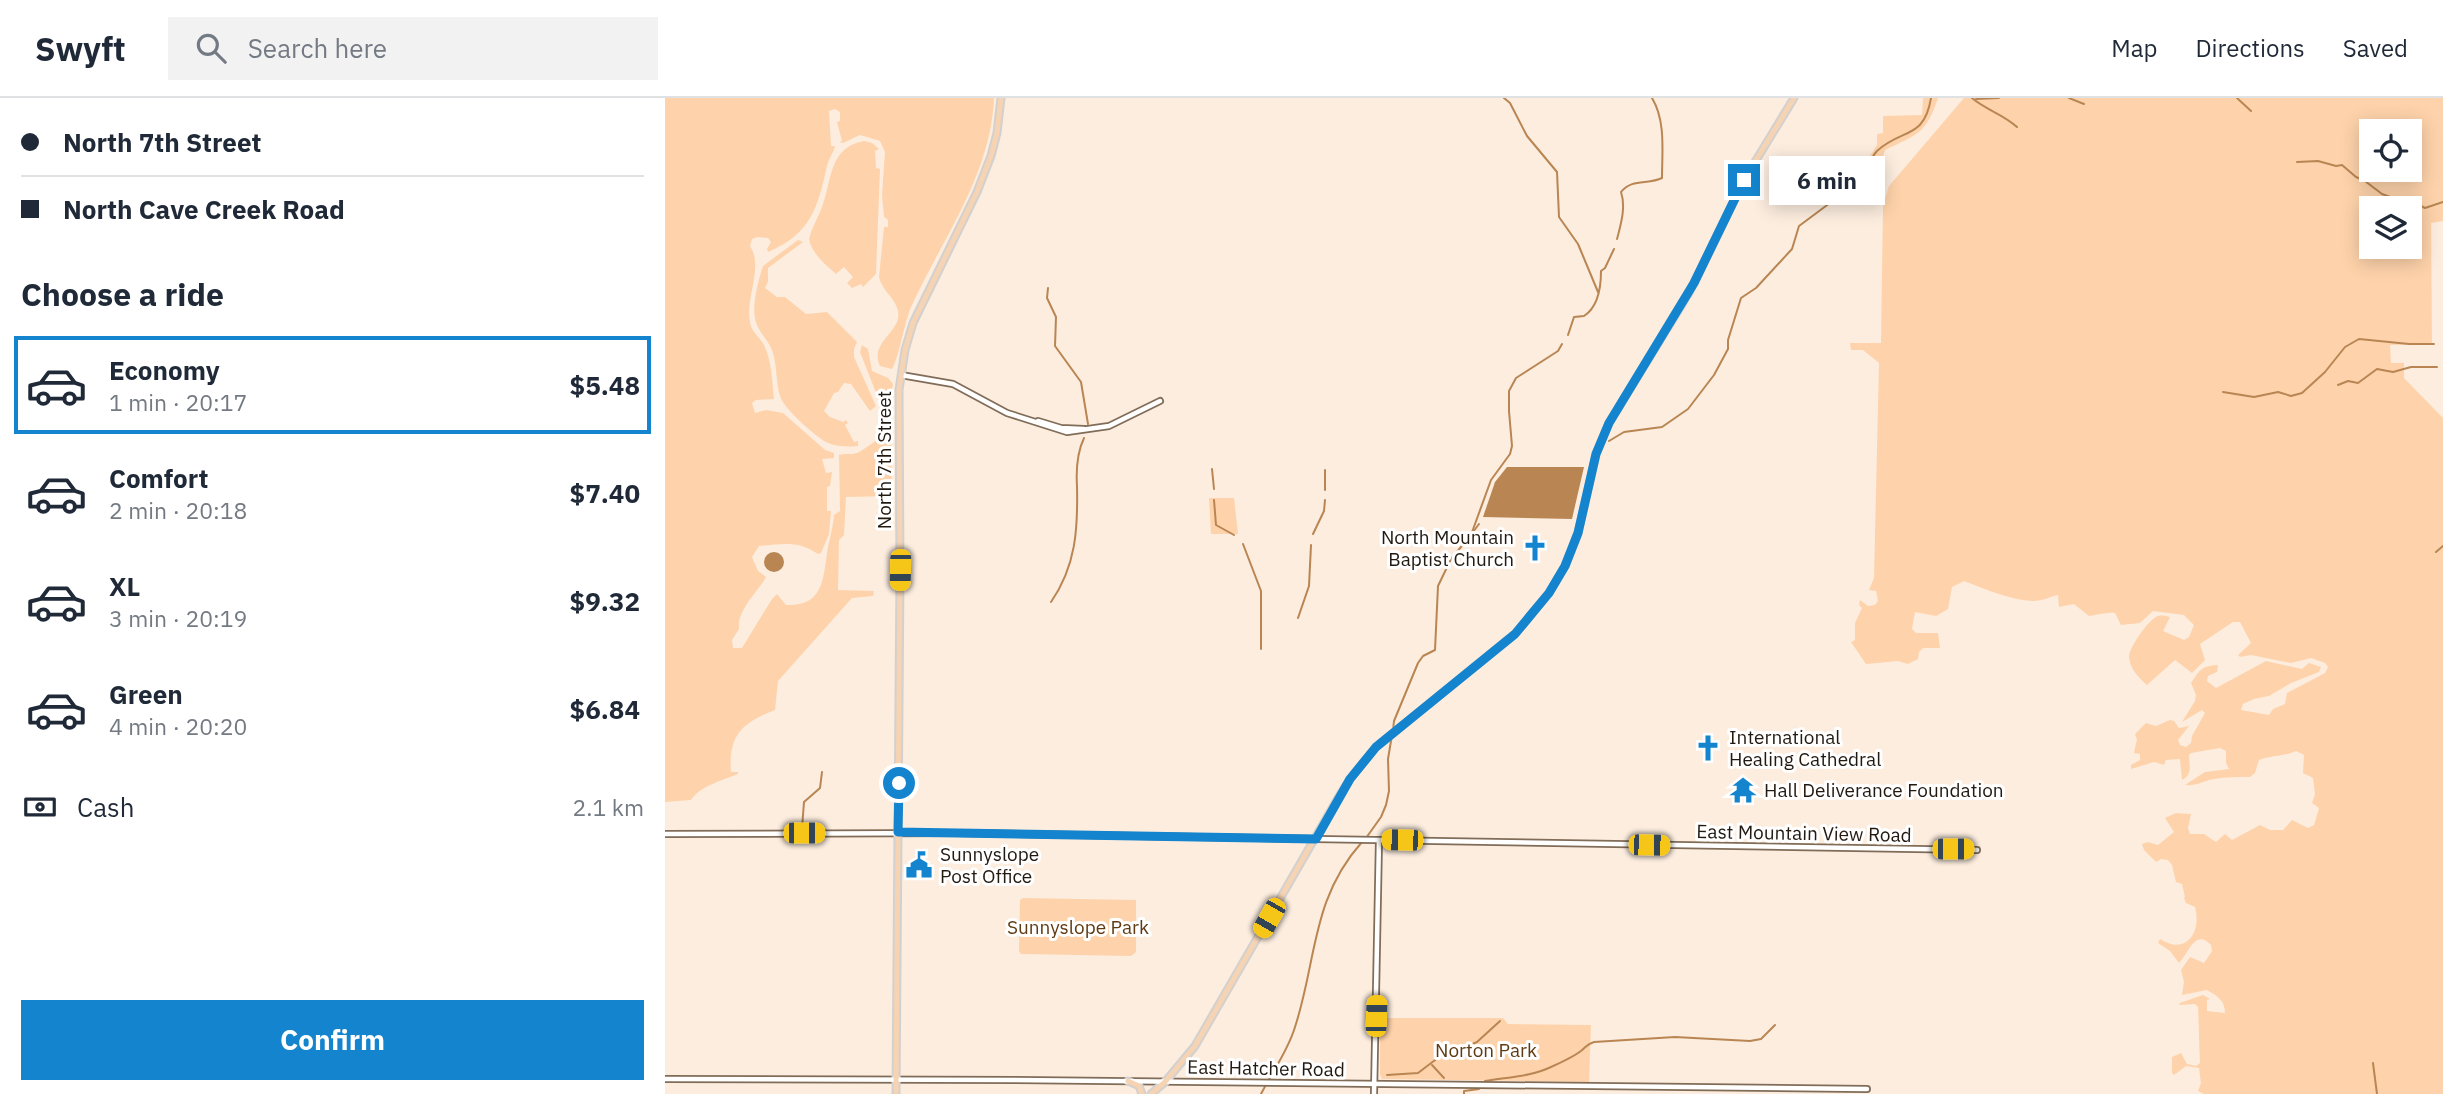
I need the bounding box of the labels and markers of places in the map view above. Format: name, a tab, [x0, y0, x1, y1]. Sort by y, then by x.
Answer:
place label: North Mountain Baptist Church	[1381, 525, 1514, 571]
church icon: North Mountain Baptist Church	[1520, 533, 1550, 563]
place label: International Healing Cathedral	[1729, 725, 1881, 771]
church icon: International Healing Cathedral	[1693, 733, 1723, 763]
temple icon: Hall Deliverance Foundation	[1728, 775, 1758, 805]
place label: Hall Deliverance Foundation	[1764, 778, 2004, 802]
place label: Sunnyslope Post Office	[940, 842, 1039, 888]
public building icon: Sunnyslope Post Office	[904, 850, 934, 880]

